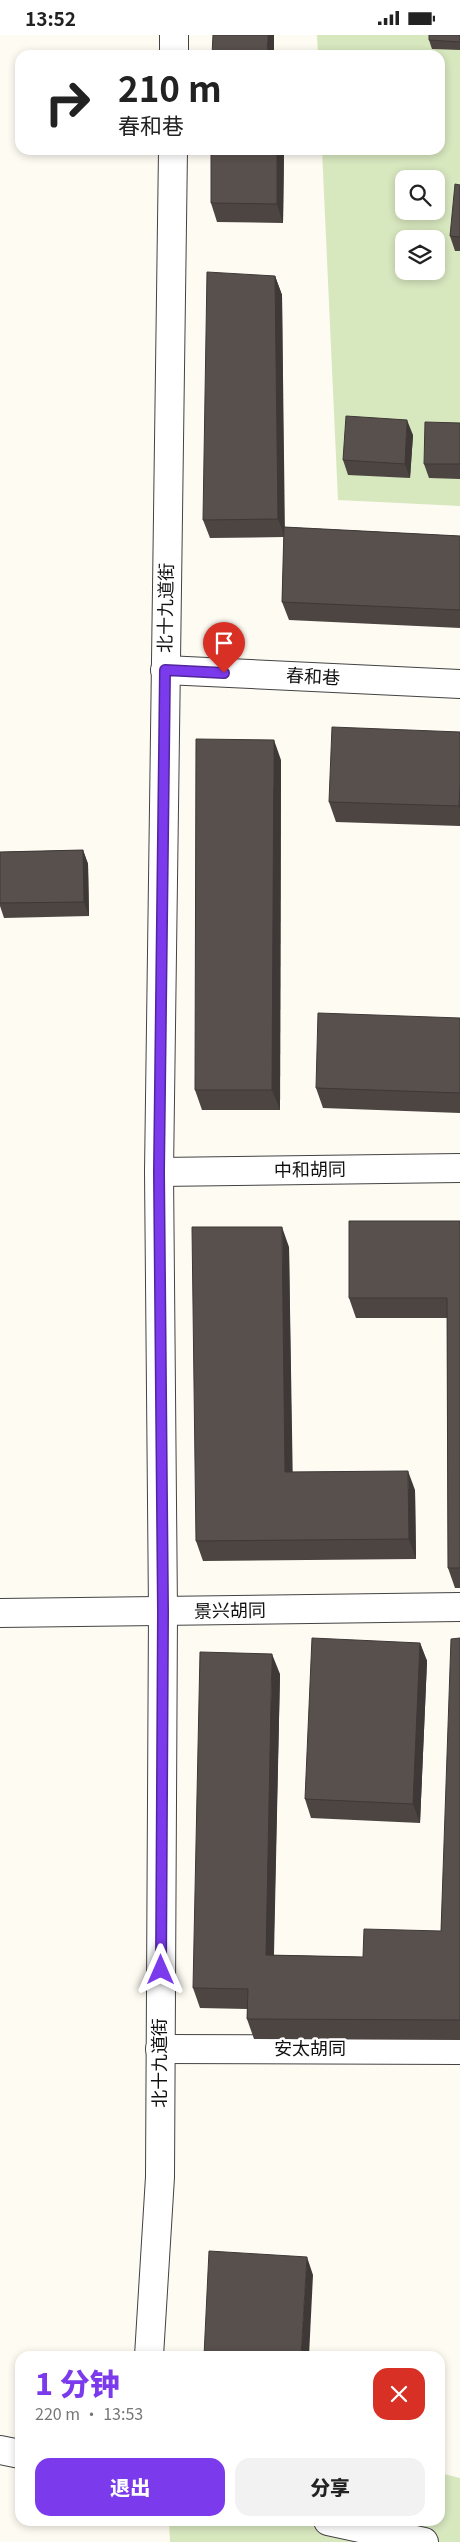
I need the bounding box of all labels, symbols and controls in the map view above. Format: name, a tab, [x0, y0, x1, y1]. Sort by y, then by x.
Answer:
text: 13:52	[25, 4, 76, 31]
text: 210 m	[118, 61, 222, 112]
icon: right	[35, 70, 100, 135]
text: 春和巷	[118, 108, 184, 140]
map controls	[395, 170, 445, 280]
button: search	[395, 170, 445, 220]
button: layers	[395, 230, 445, 280]
street label: 北十九道街	[150, 563, 178, 653]
pin	[203, 622, 245, 673]
icon: arrive	[210, 629, 238, 657]
street label: 春和巷	[285, 661, 341, 689]
street label: 中和胡同	[274, 1154, 346, 1182]
street label: 景兴胡同	[194, 1595, 266, 1623]
position arrow	[134, 1943, 186, 1995]
street label: 北十九道街	[145, 2018, 171, 2108]
street label: 安太胡同	[274, 2034, 346, 2060]
text: 1 分钟	[35, 2360, 120, 2404]
button: close	[373, 2368, 425, 2420]
text: 220 m · 13:53	[35, 2401, 143, 2425]
button: 退出	[35, 2458, 225, 2516]
button: 分享	[235, 2458, 425, 2516]

